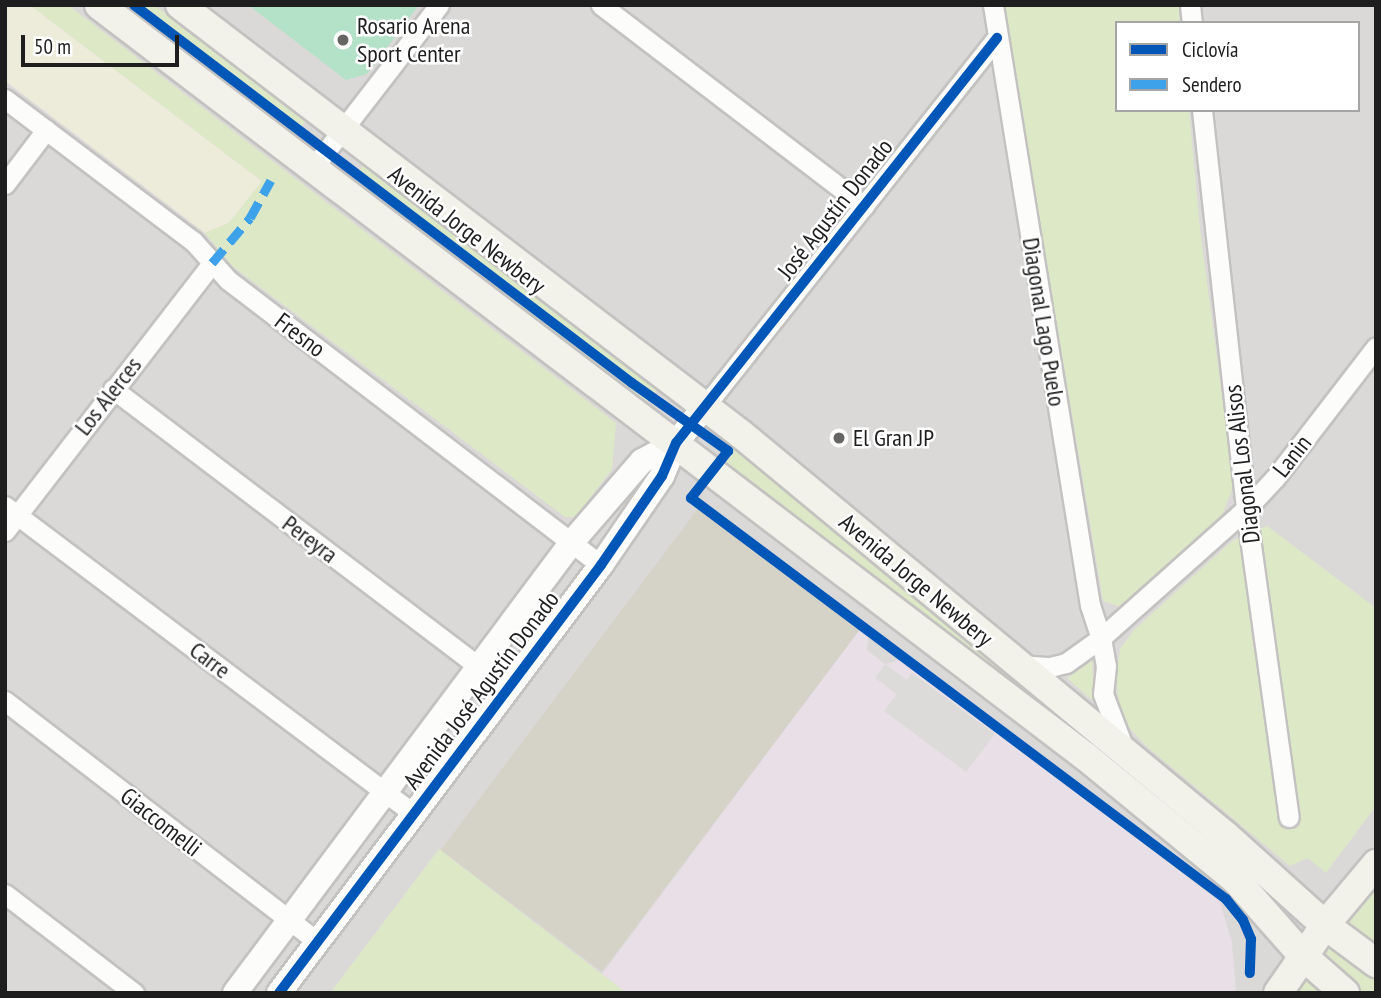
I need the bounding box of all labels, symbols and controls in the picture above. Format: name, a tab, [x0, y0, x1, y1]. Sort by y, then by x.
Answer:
place label: Rosario Arena Sport Center	[357, 12, 471, 68]
scale bar	[24, 21, 182, 65]
legend	[1115, 21, 1360, 112]
marker: Rosario Arena Sport Center	[335, 32, 351, 48]
text: 50 m	[34, 33, 71, 60]
text: Ciclovía	[1182, 36, 1239, 63]
text: Sendero	[1182, 71, 1241, 98]
street label: José Agustín Donado	[771, 133, 899, 285]
street label: Avenida Jorge Newbery	[383, 160, 551, 300]
street label: Diagonal Lago Puelo	[1016, 236, 1072, 408]
street label: Fresno	[269, 307, 331, 363]
street label: Los Alerces	[68, 351, 148, 441]
street label: Diagonal Los Alisos	[1218, 383, 1266, 545]
place label: El Gran JP	[853, 424, 934, 452]
street label: Lanin	[1267, 429, 1317, 483]
marker: El Gran JP	[831, 430, 847, 446]
street label: Avenida Jorge Newbery	[833, 507, 999, 653]
street label: Pereyra	[277, 509, 343, 569]
street label: Avenida José Agustín Donado	[397, 585, 565, 795]
street label: Carre	[184, 635, 236, 685]
street label: Giaccomelli	[115, 781, 207, 863]

